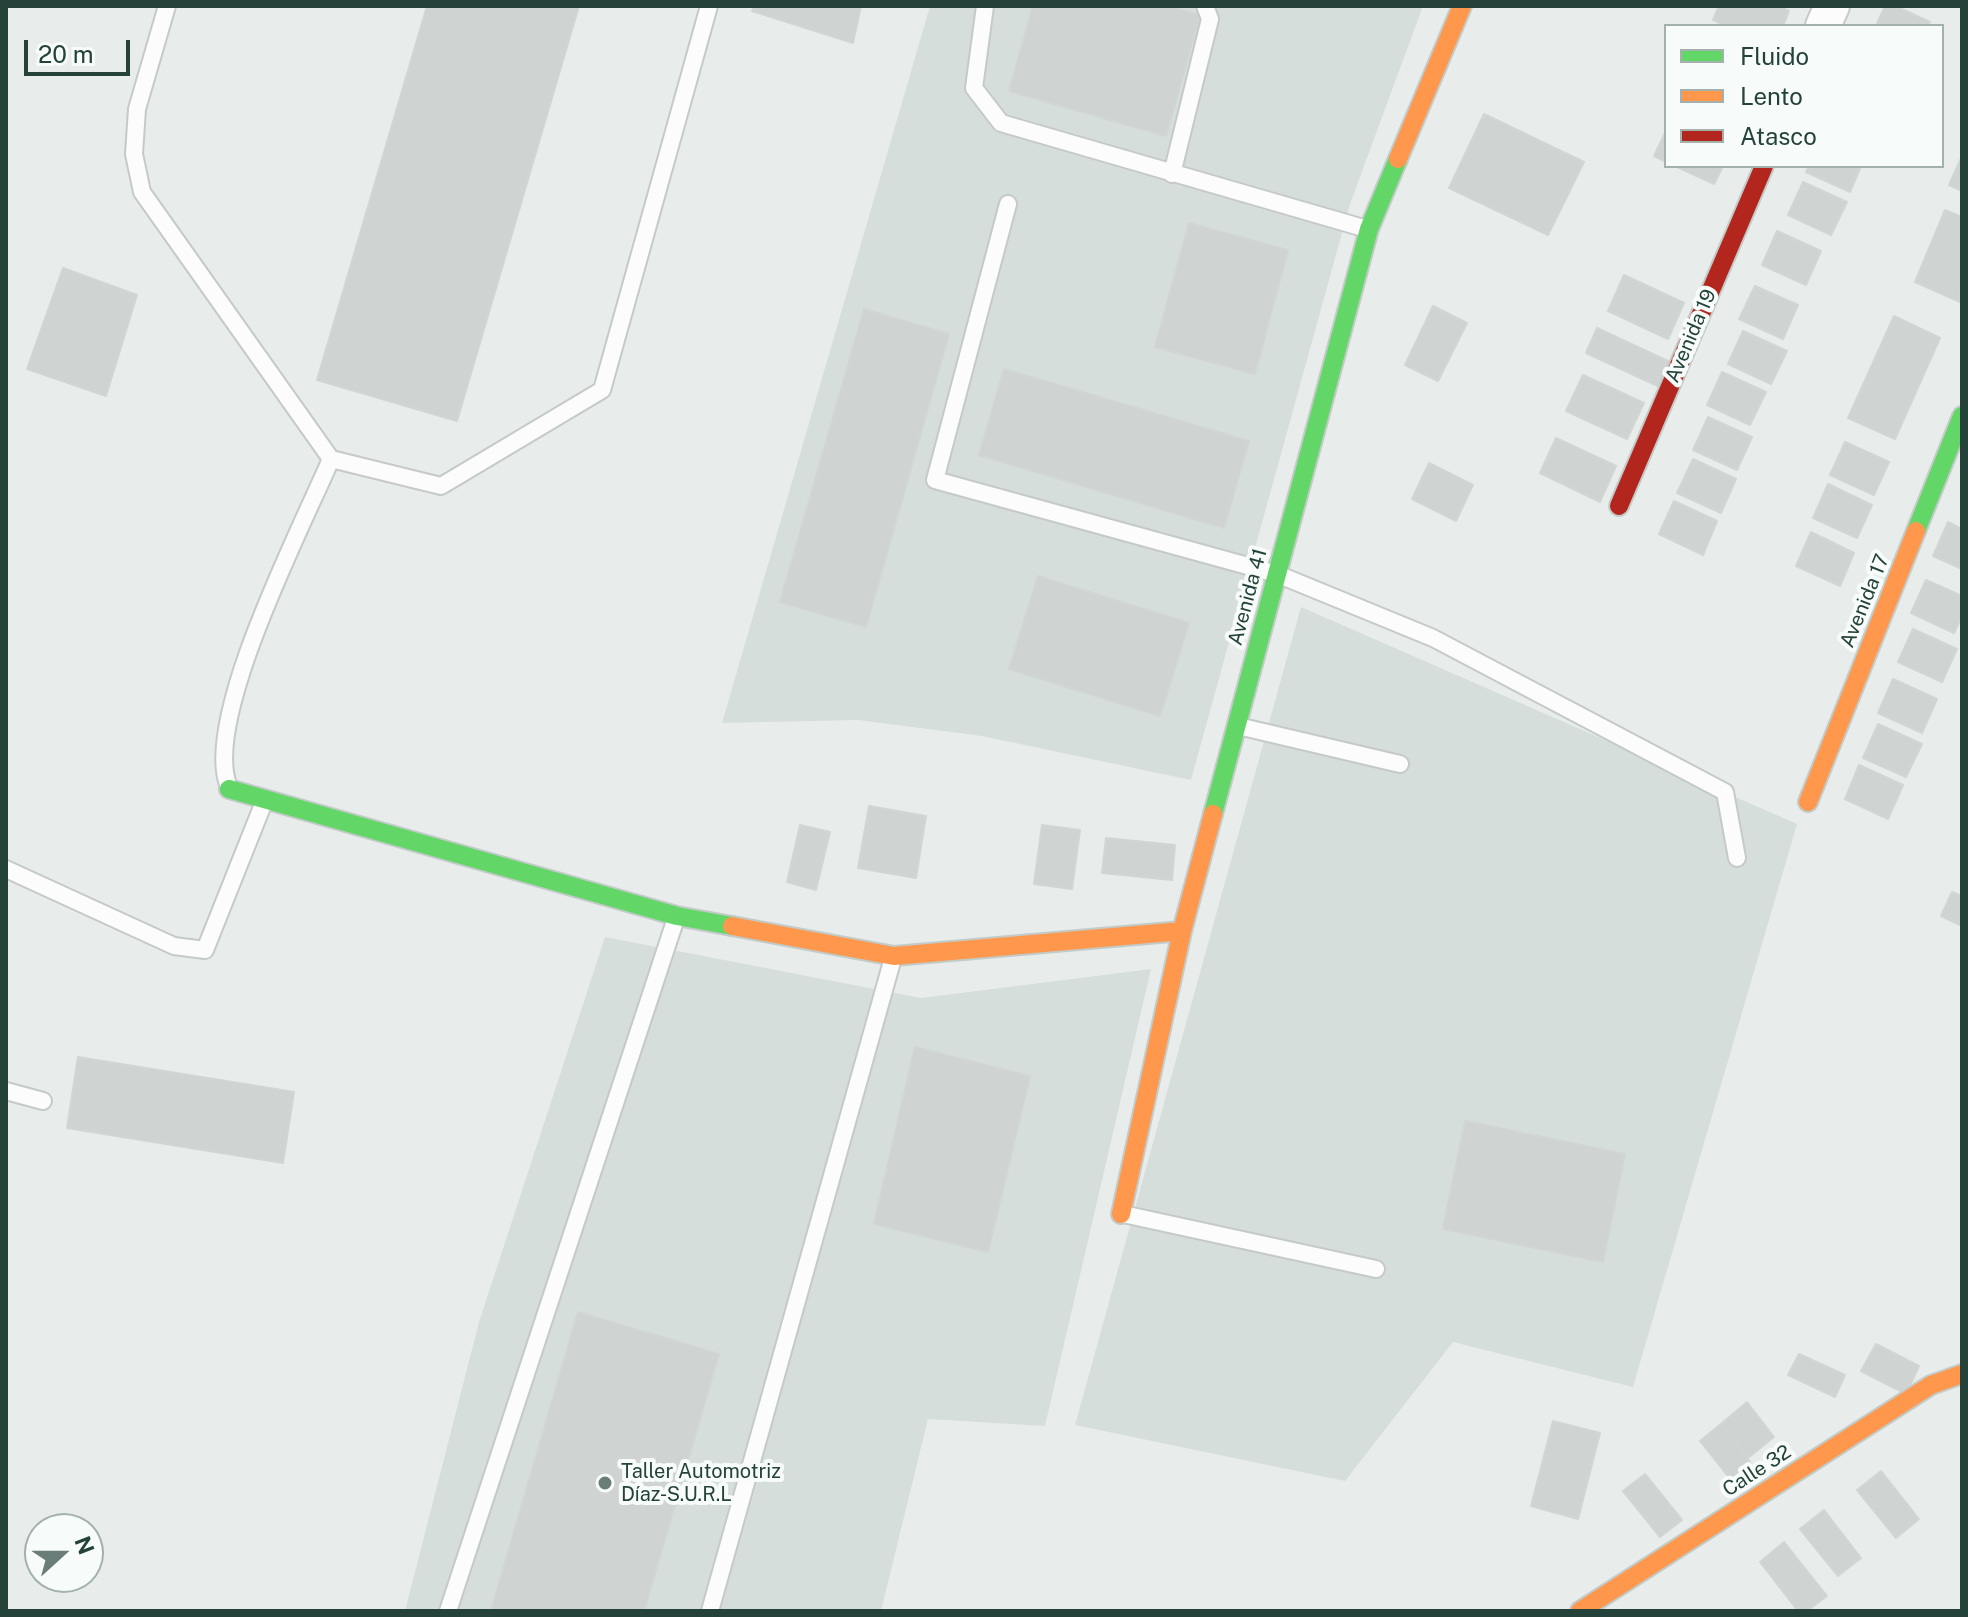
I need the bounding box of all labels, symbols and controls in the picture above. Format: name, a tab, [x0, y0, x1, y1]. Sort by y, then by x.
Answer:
scale bar	[28, 24, 134, 74]
legend	[1664, 24, 1944, 168]
text: 20 m	[38, 40, 94, 68]
text: Fluido	[1740, 42, 1809, 70]
text: Lento	[1740, 82, 1803, 110]
text: Atasco	[1740, 122, 1817, 150]
street label: Avenida 19	[1661, 286, 1721, 386]
street label: Avenida 41	[1224, 546, 1272, 648]
street label: Avenida 17	[1835, 551, 1895, 651]
street label: Calle 32	[1718, 1440, 1796, 1502]
place label: Taller Automotriz Díaz-S.U.R.L	[621, 1460, 781, 1507]
marker: Taller Automotriz Díaz-S.U.R.L	[596, 1474, 614, 1492]
north arrow	[24, 1513, 104, 1593]
text: N	[69, 1532, 100, 1558]

